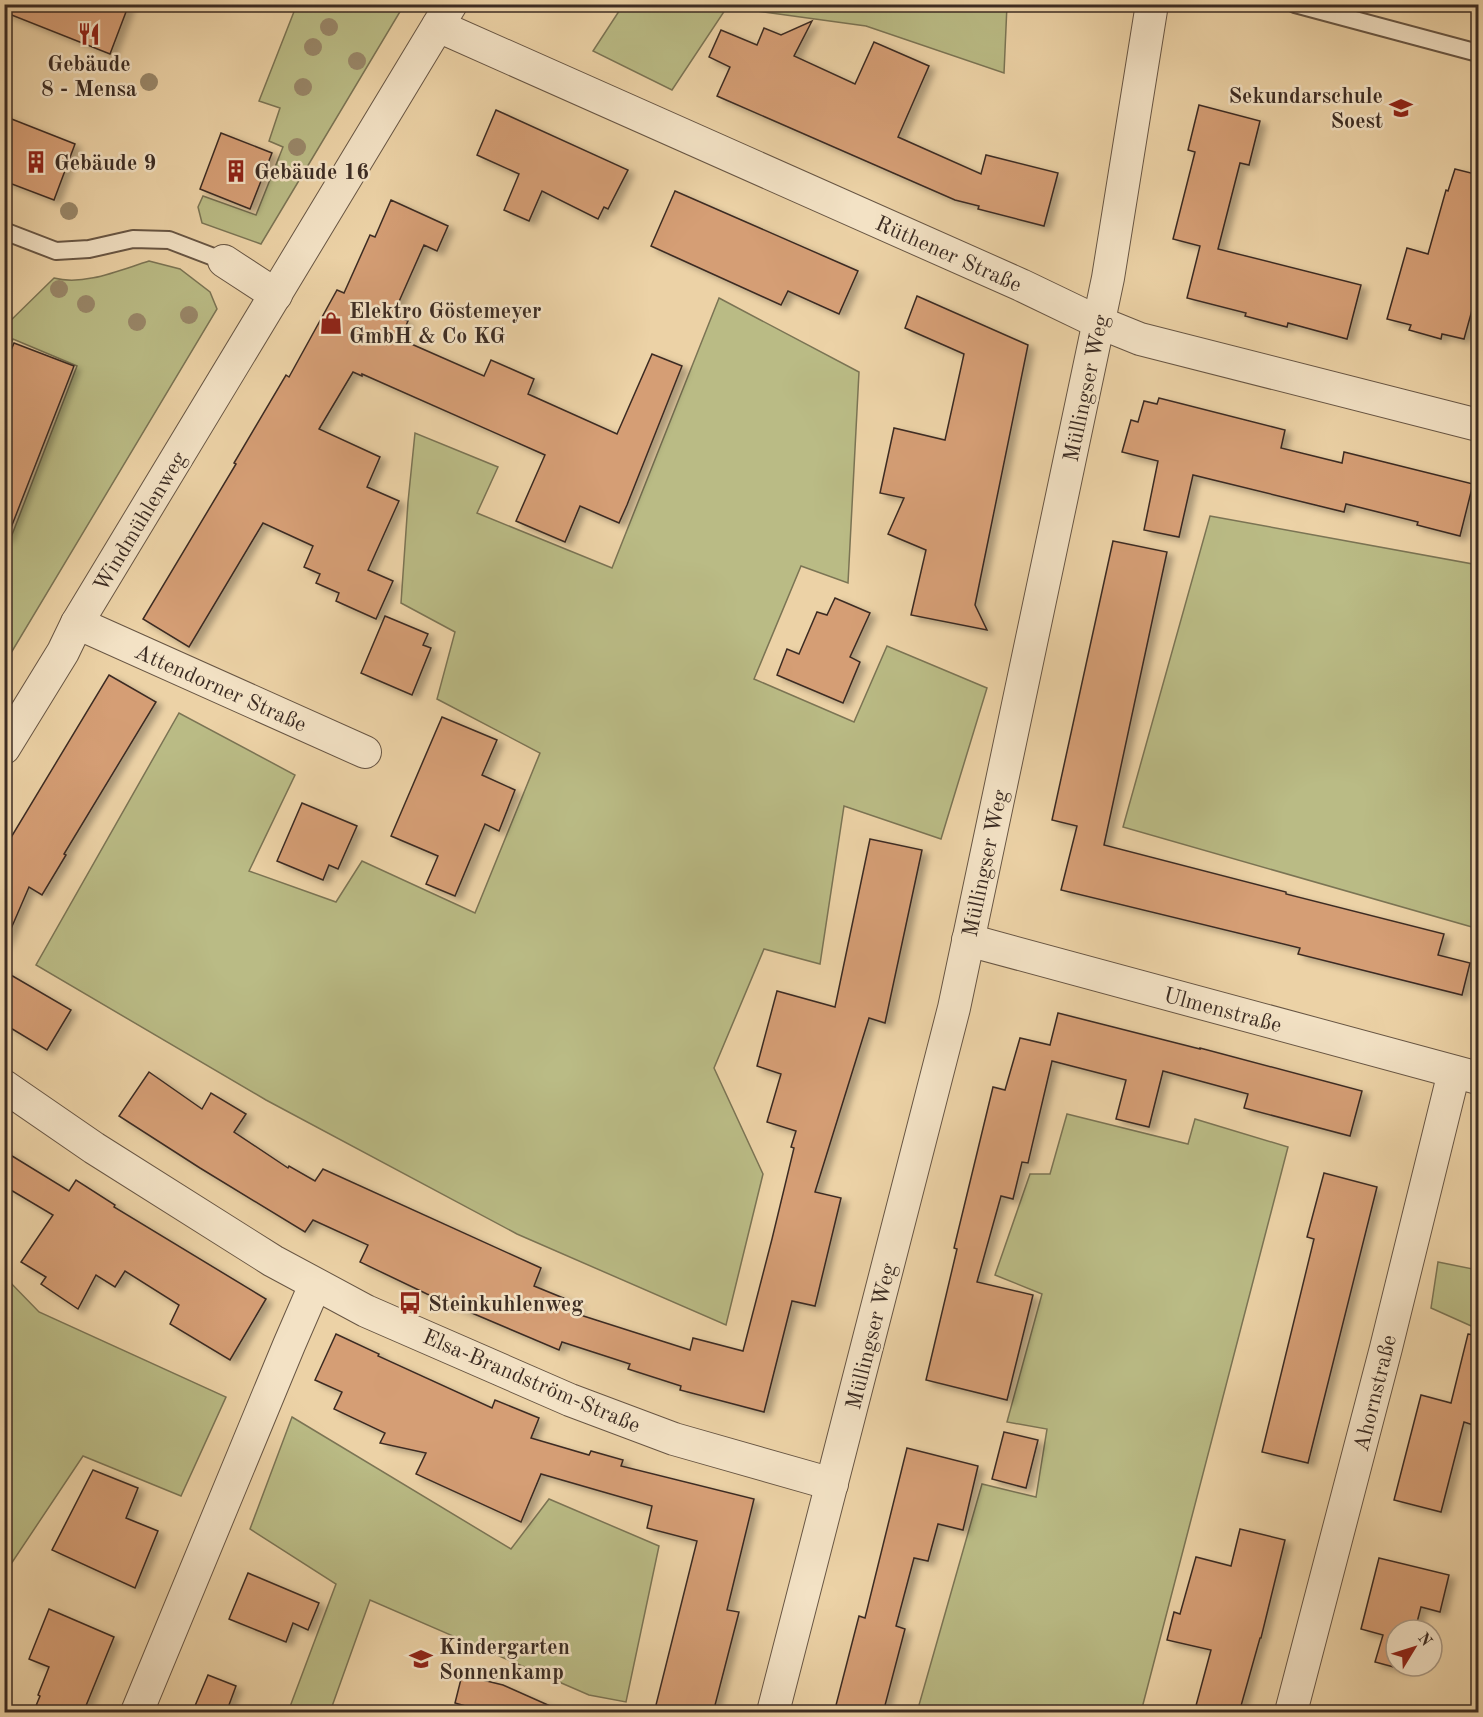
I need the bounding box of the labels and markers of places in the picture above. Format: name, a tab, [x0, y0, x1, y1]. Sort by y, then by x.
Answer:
restaurant icon: Gebäude 8 - Mensa	[76, 21, 102, 47]
place label: Gebäude 8 - Mensa	[41, 54, 137, 101]
place label: Sekundarschule Soest	[1228, 86, 1383, 133]
school or university icon: Sekundarschule Soest	[1388, 95, 1414, 121]
building icon: Gebäude 9	[23, 149, 49, 175]
place label: Gebäude 9	[54, 153, 156, 175]
building icon: Gebäude 16	[223, 158, 249, 184]
place label: Gebäude 16	[254, 162, 369, 184]
place label: Elektro Göstemeyer GmbH & Co KG	[349, 301, 542, 348]
shop icon: Elektro Göstemeyer GmbH & Co KG	[318, 310, 344, 336]
bus stop icon: Steinkuhlenweg	[397, 1290, 423, 1316]
place label: Steinkuhlenweg	[428, 1294, 583, 1316]
place label: Kindergarten Sonnenkamp	[439, 1637, 570, 1684]
school or university icon: Kindergarten Sonnenkamp	[408, 1646, 434, 1672]

